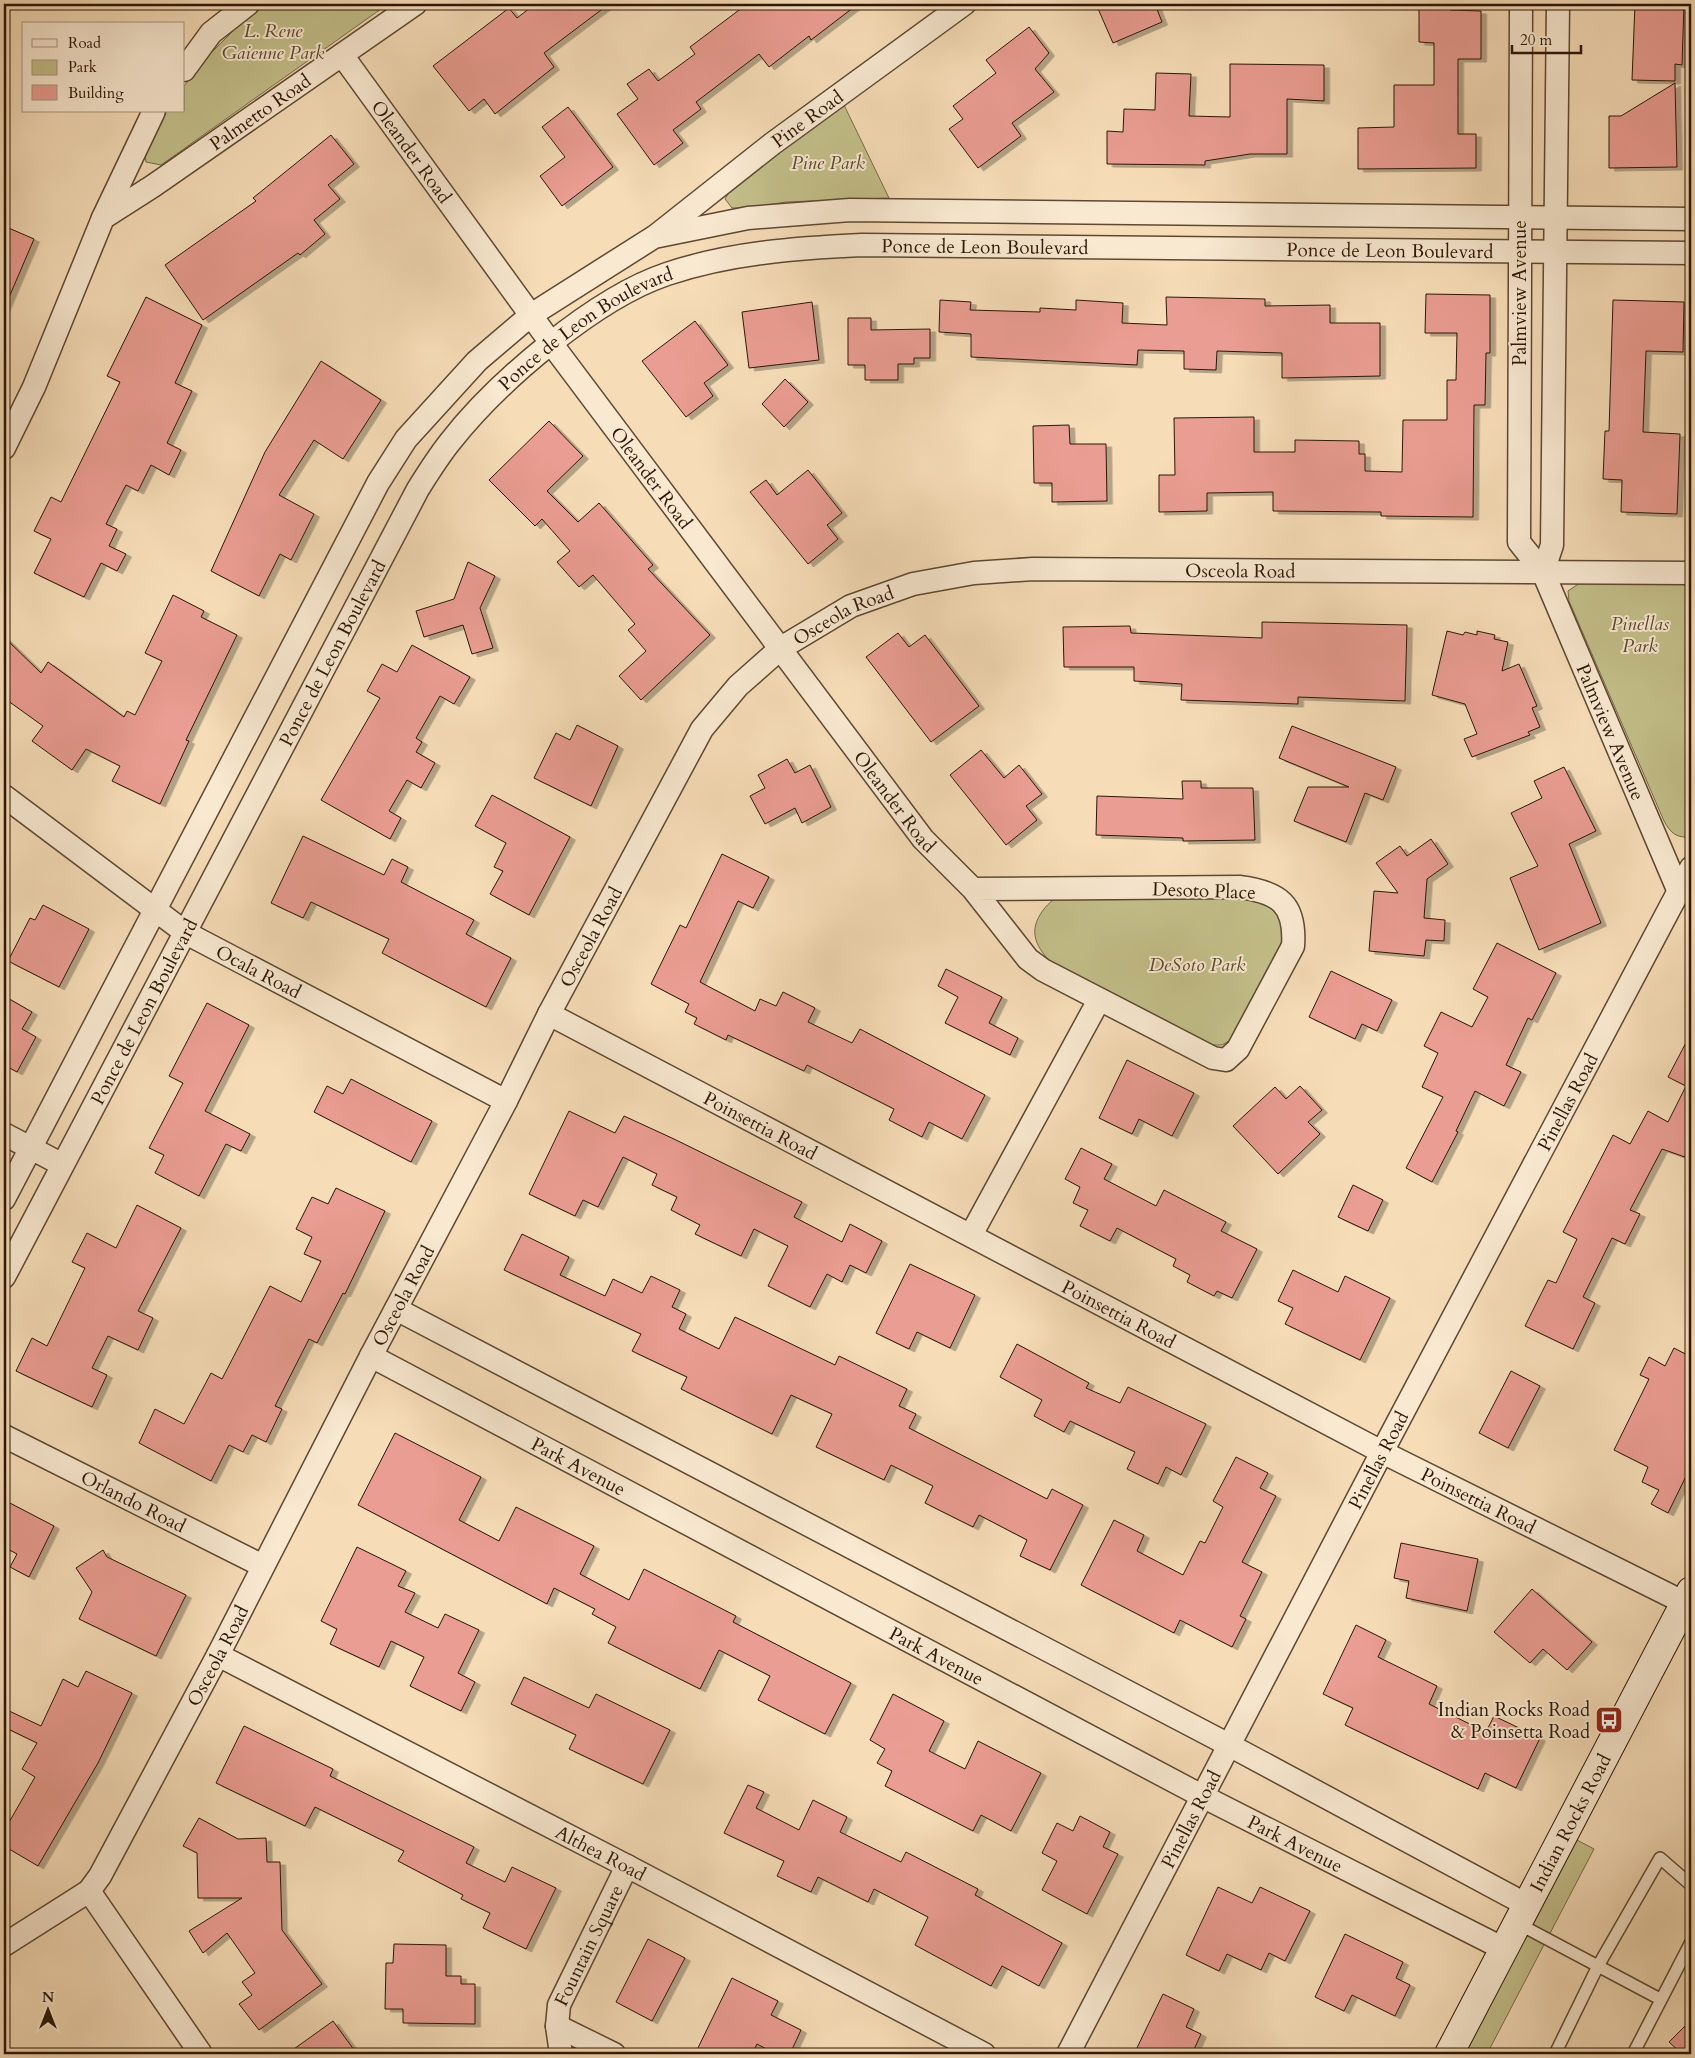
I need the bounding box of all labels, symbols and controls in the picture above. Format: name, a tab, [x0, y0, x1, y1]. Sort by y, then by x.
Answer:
park label: L. Rene Gaienne Park	[222, 18, 325, 66]
legend	[22, 22, 185, 112]
scale bar	[1512, 22, 1581, 54]
text: 20 m	[1520, 30, 1552, 50]
text: Road	[68, 33, 101, 53]
text: Park	[68, 57, 97, 77]
street label: Palmetto Road	[204, 68, 316, 157]
text: Building	[68, 83, 124, 103]
street label: Pine Road	[766, 84, 849, 154]
street label: Oleander Road	[365, 95, 457, 209]
park label: Pine Park	[791, 150, 865, 176]
street label: Palmview Avenue	[1507, 220, 1533, 366]
street label: Ponce de Leon Boulevard	[881, 233, 1089, 261]
street label: Ponce de Leon Boulevard	[1286, 237, 1493, 265]
street label: Ponce de Leon Boulevard	[493, 261, 676, 397]
street label: Oleander Road	[604, 422, 698, 535]
street label: Ponce de Leon Boulevard	[273, 556, 392, 751]
street label: Osceola Road	[1185, 558, 1295, 585]
street label: Osceola Road	[788, 580, 897, 652]
park label: Pinellas Park	[1611, 611, 1670, 659]
street label: Palmview Avenue	[1569, 660, 1650, 804]
street label: Oleander Road	[847, 746, 941, 859]
street label: Desoto Place	[1152, 876, 1256, 906]
street label: Osceola Road	[554, 882, 629, 992]
street label: Ponce de Leon Boulevard	[85, 914, 204, 1110]
street label: Ocala Road	[211, 939, 306, 1005]
park label: DeSoto Park	[1149, 952, 1246, 978]
street label: Pinellas Road	[1532, 1049, 1605, 1156]
street label: Poinsettia Road	[699, 1085, 822, 1167]
street label: Osceola Road	[367, 1241, 441, 1351]
street label: Poinsettia Road	[1057, 1274, 1180, 1355]
street label: Pinellas Road	[1342, 1407, 1415, 1514]
street label: Park Avenue	[526, 1431, 630, 1503]
street label: Poinsettia Road	[1416, 1461, 1540, 1541]
street label: Orlando Road	[76, 1465, 190, 1539]
street label: Osceola Road	[181, 1601, 255, 1711]
street label: Park Avenue	[884, 1621, 988, 1692]
place label: Indian Rocks Road & Poinsetta Road	[1438, 1697, 1590, 1745]
bus stop icon: Indian Rocks Road & Poinsetta Road	[1594, 1705, 1624, 1735]
street label: Indian Rocks Road	[1524, 1750, 1618, 1897]
street label: Pinellas Road	[1155, 1766, 1228, 1873]
street label: Park Avenue	[1243, 1809, 1347, 1879]
street label: Althea Road	[551, 1819, 650, 1888]
street label: Fountain Square	[549, 1881, 630, 2011]
north arrow	[22, 1986, 72, 2036]
text: N	[42, 1988, 54, 2007]

